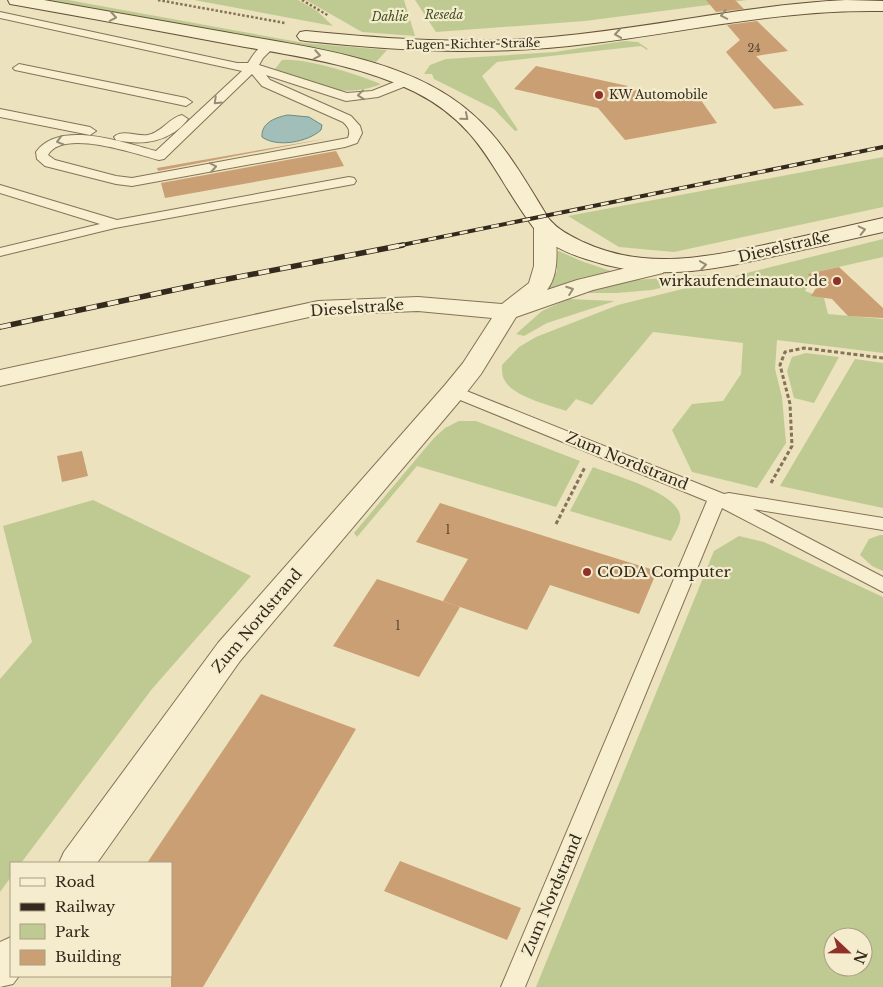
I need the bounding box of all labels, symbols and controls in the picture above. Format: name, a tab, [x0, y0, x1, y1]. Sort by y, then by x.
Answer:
park label: Reseda	[424, 7, 463, 22]
park label: Dahlie	[370, 9, 409, 24]
one-way arrow	[719, 10, 728, 20]
one-way arrow	[108, 12, 117, 22]
one-way arrow	[614, 29, 623, 39]
street label: Eugen-Richter-Straße	[406, 35, 541, 52]
house number: 24	[747, 41, 761, 55]
one-way arrow	[313, 49, 321, 59]
place label: KW Automobile	[609, 87, 708, 102]
one-way arrow	[357, 89, 365, 100]
marker: KW Automobile	[593, 89, 605, 101]
one-way arrow	[214, 95, 223, 104]
one-way arrow	[459, 111, 468, 119]
one-way arrow	[56, 135, 65, 145]
one-way arrow	[209, 162, 217, 172]
one-way arrow	[857, 225, 866, 236]
street label: Dieselstraße	[736, 227, 832, 266]
one-way arrow	[699, 260, 707, 270]
place label: wirkaufendeinauto.de	[659, 271, 827, 290]
marker: wirkaufendeinauto.de	[831, 275, 843, 287]
one-way arrow	[565, 286, 574, 296]
street label: Dieselstraße	[309, 295, 405, 320]
street label: Zum Nordstrand	[563, 427, 691, 494]
house number: 1	[445, 522, 451, 537]
place label: CODA Computer	[597, 562, 732, 581]
street label: Zum Nordstrand	[207, 565, 306, 677]
marker: CODA Computer	[581, 566, 593, 578]
house number: 1	[395, 618, 401, 633]
street label: Zum Nordstrand	[517, 831, 586, 958]
legend	[10, 862, 172, 977]
text: Road	[55, 872, 95, 891]
text: Railway	[55, 897, 116, 916]
text: Park	[55, 922, 91, 941]
north arrow	[823, 927, 873, 977]
text: Building	[55, 947, 122, 966]
text: N	[849, 947, 871, 966]

